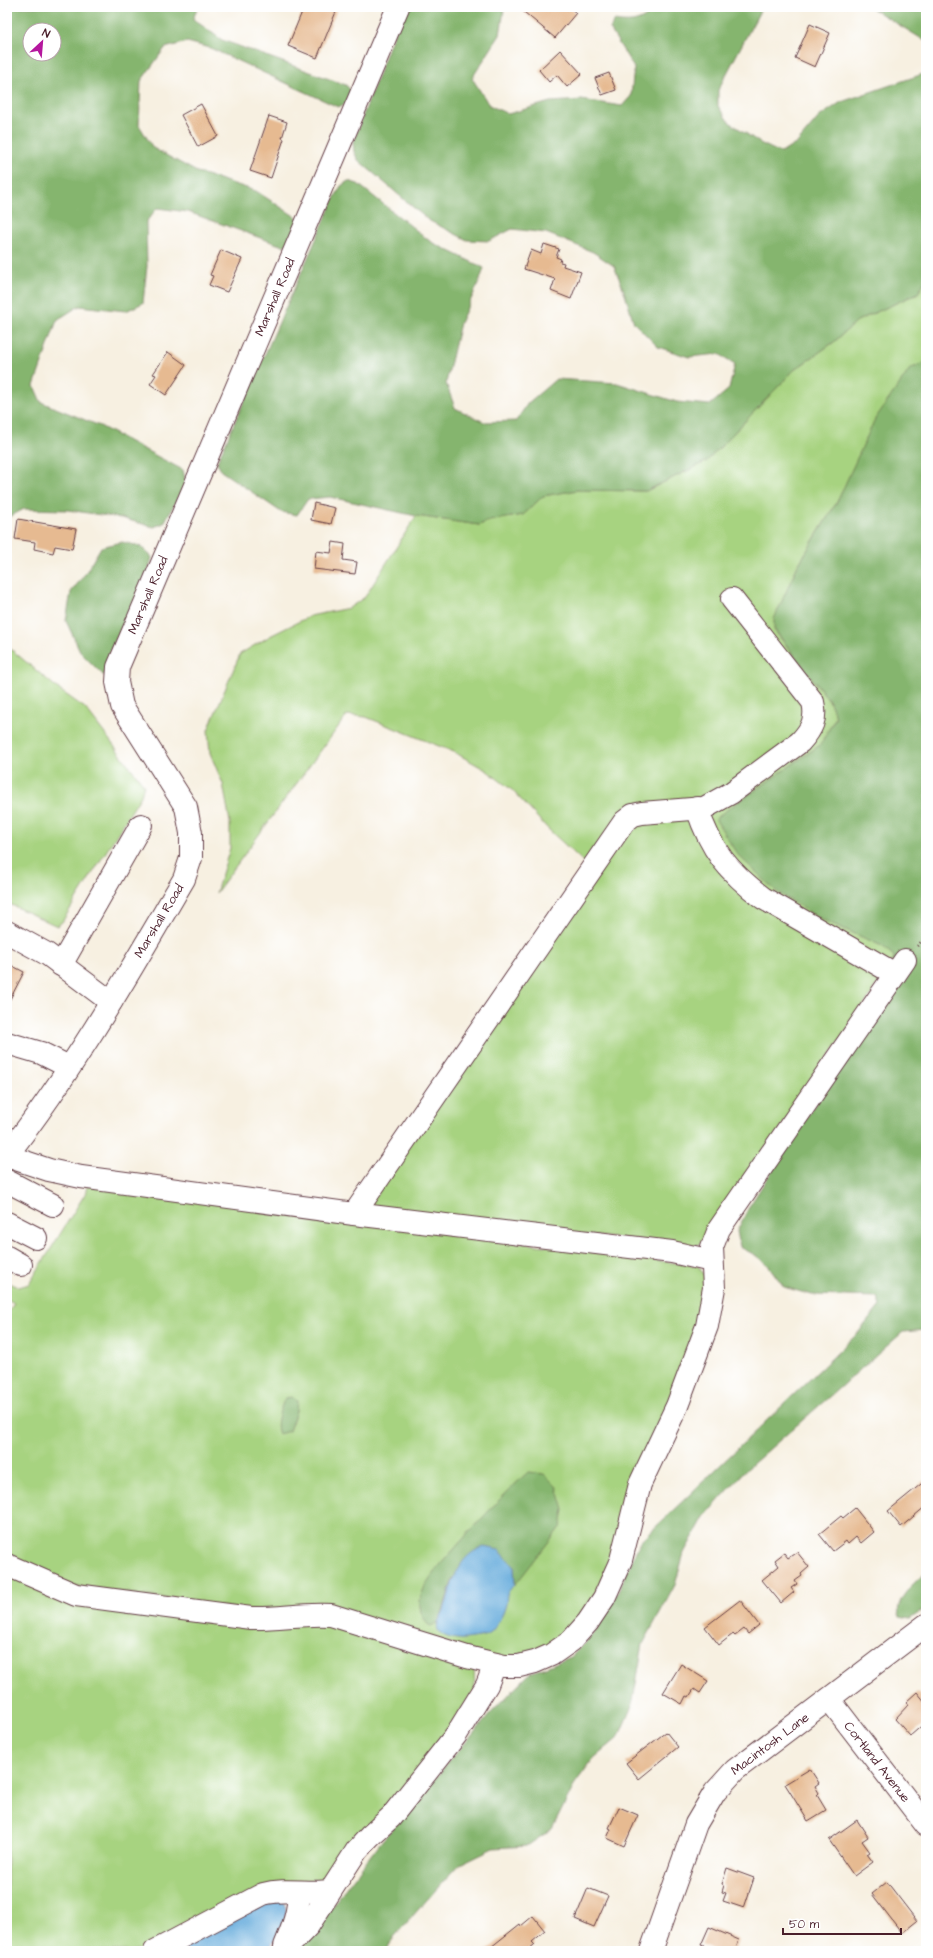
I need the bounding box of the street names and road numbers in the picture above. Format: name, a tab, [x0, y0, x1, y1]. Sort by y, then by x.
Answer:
street label: Marshall Road	[250, 255, 300, 339]
street label: Marshall Road	[123, 553, 173, 637]
street label: Marshall Road	[130, 880, 188, 961]
street label: Macintosh Lane	[727, 1709, 813, 1779]
street label: Cortland Avenue	[840, 1718, 914, 1806]

